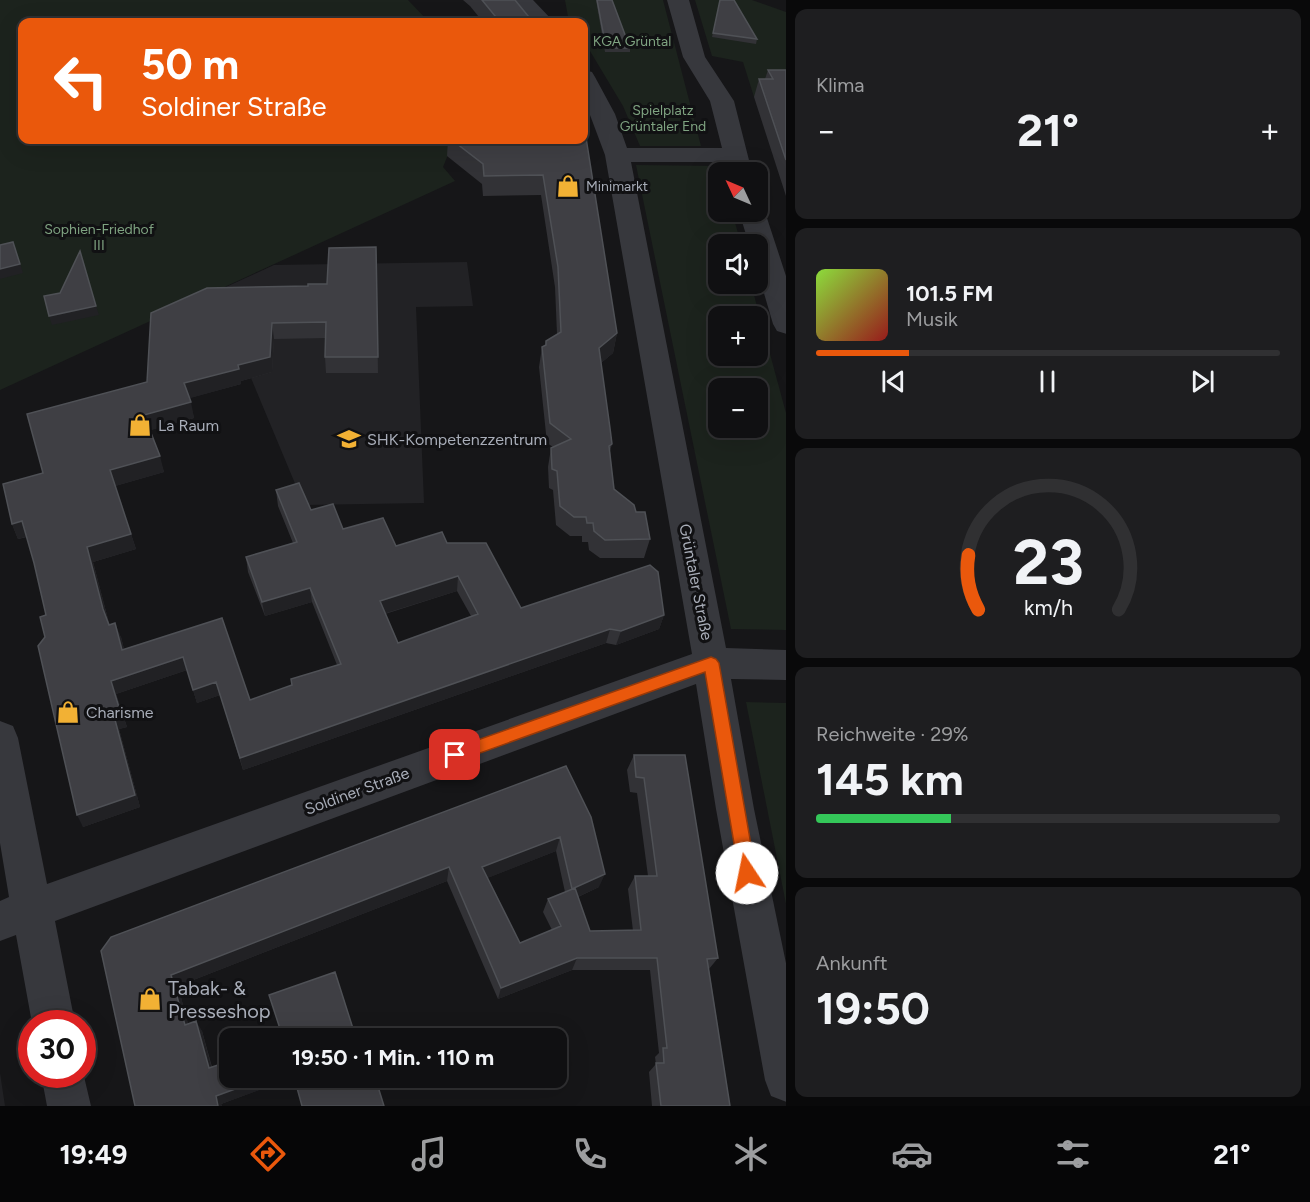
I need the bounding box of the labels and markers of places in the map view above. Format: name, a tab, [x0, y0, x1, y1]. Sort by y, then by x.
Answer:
shop icon: Minimarkt	[555, 173, 581, 199]
place label: Minimarkt	[586, 178, 648, 195]
shop icon: La Raum	[127, 412, 153, 438]
place label: La Raum	[158, 416, 219, 435]
school or university icon: SHK-Kompetenzzentrum	[336, 426, 362, 452]
place label: SHK-Kompetenzzentrum	[367, 430, 547, 449]
shop icon: Charisme	[55, 699, 81, 725]
place label: Charisme	[86, 703, 154, 722]
pin	[429, 729, 480, 780]
place label: Tabak- & Presseshop	[168, 976, 271, 1023]
shop icon: Tabak- & Presseshop	[137, 986, 163, 1012]

